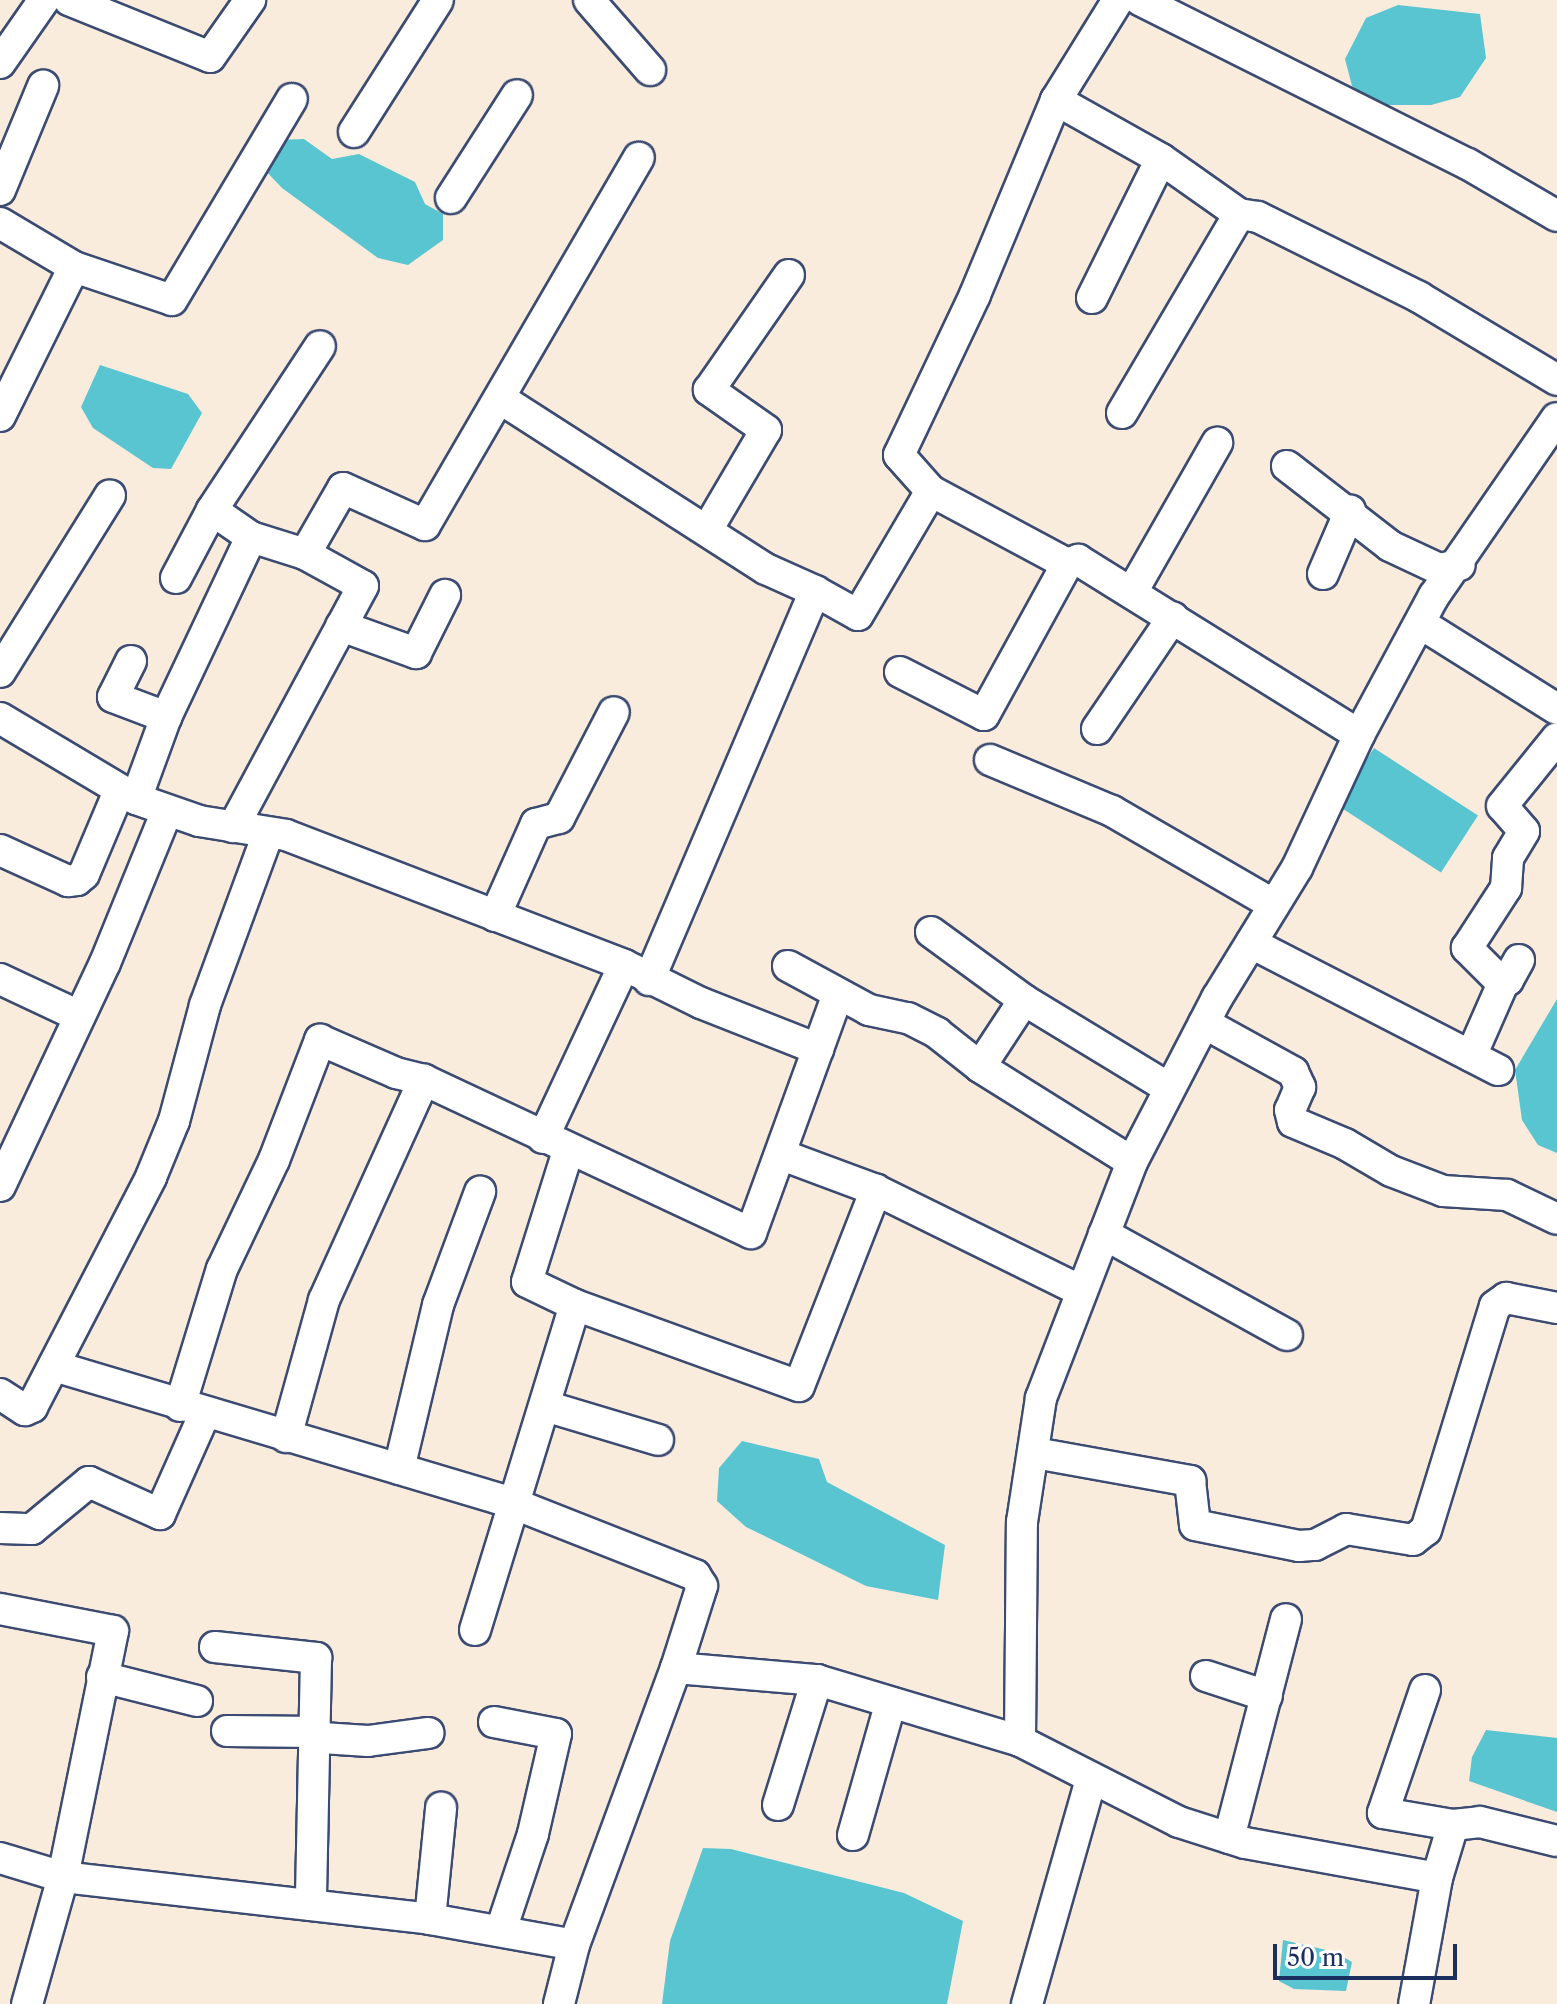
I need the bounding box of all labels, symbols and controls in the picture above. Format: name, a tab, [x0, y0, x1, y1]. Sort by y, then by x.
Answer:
scale bar	[1277, 1928, 1461, 1978]
text: 50 m	[1287, 1943, 1344, 1972]

